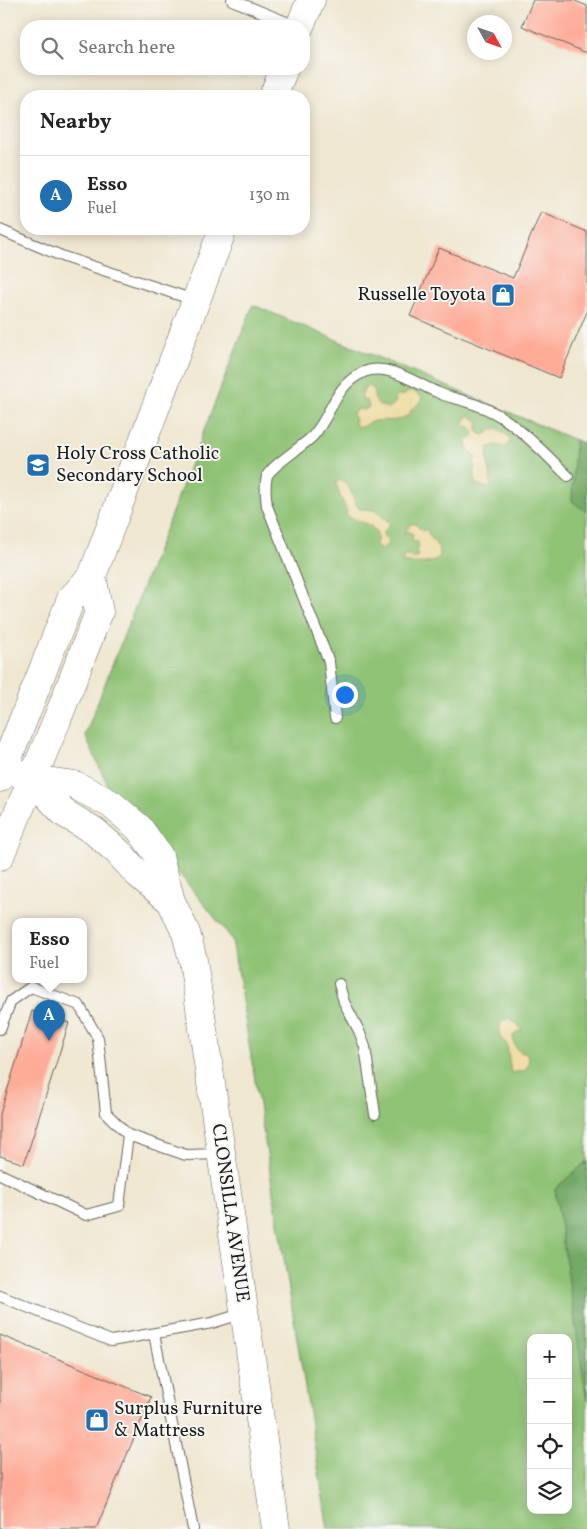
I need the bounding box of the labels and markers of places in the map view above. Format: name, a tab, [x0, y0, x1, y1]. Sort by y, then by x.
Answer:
place label: Russelle Toyota	[357, 282, 486, 308]
shop icon: Russelle Toyota	[490, 282, 516, 308]
place label: Holy Cross Catholic Secondary School	[56, 441, 219, 489]
school or university icon: Holy Cross Catholic Secondary School	[25, 452, 51, 478]
pin: A	[33, 1000, 65, 1041]
place label: Surplus Furniture & Mattress	[114, 1396, 262, 1444]
shop icon: Surplus Furniture & Mattress	[84, 1407, 110, 1433]

